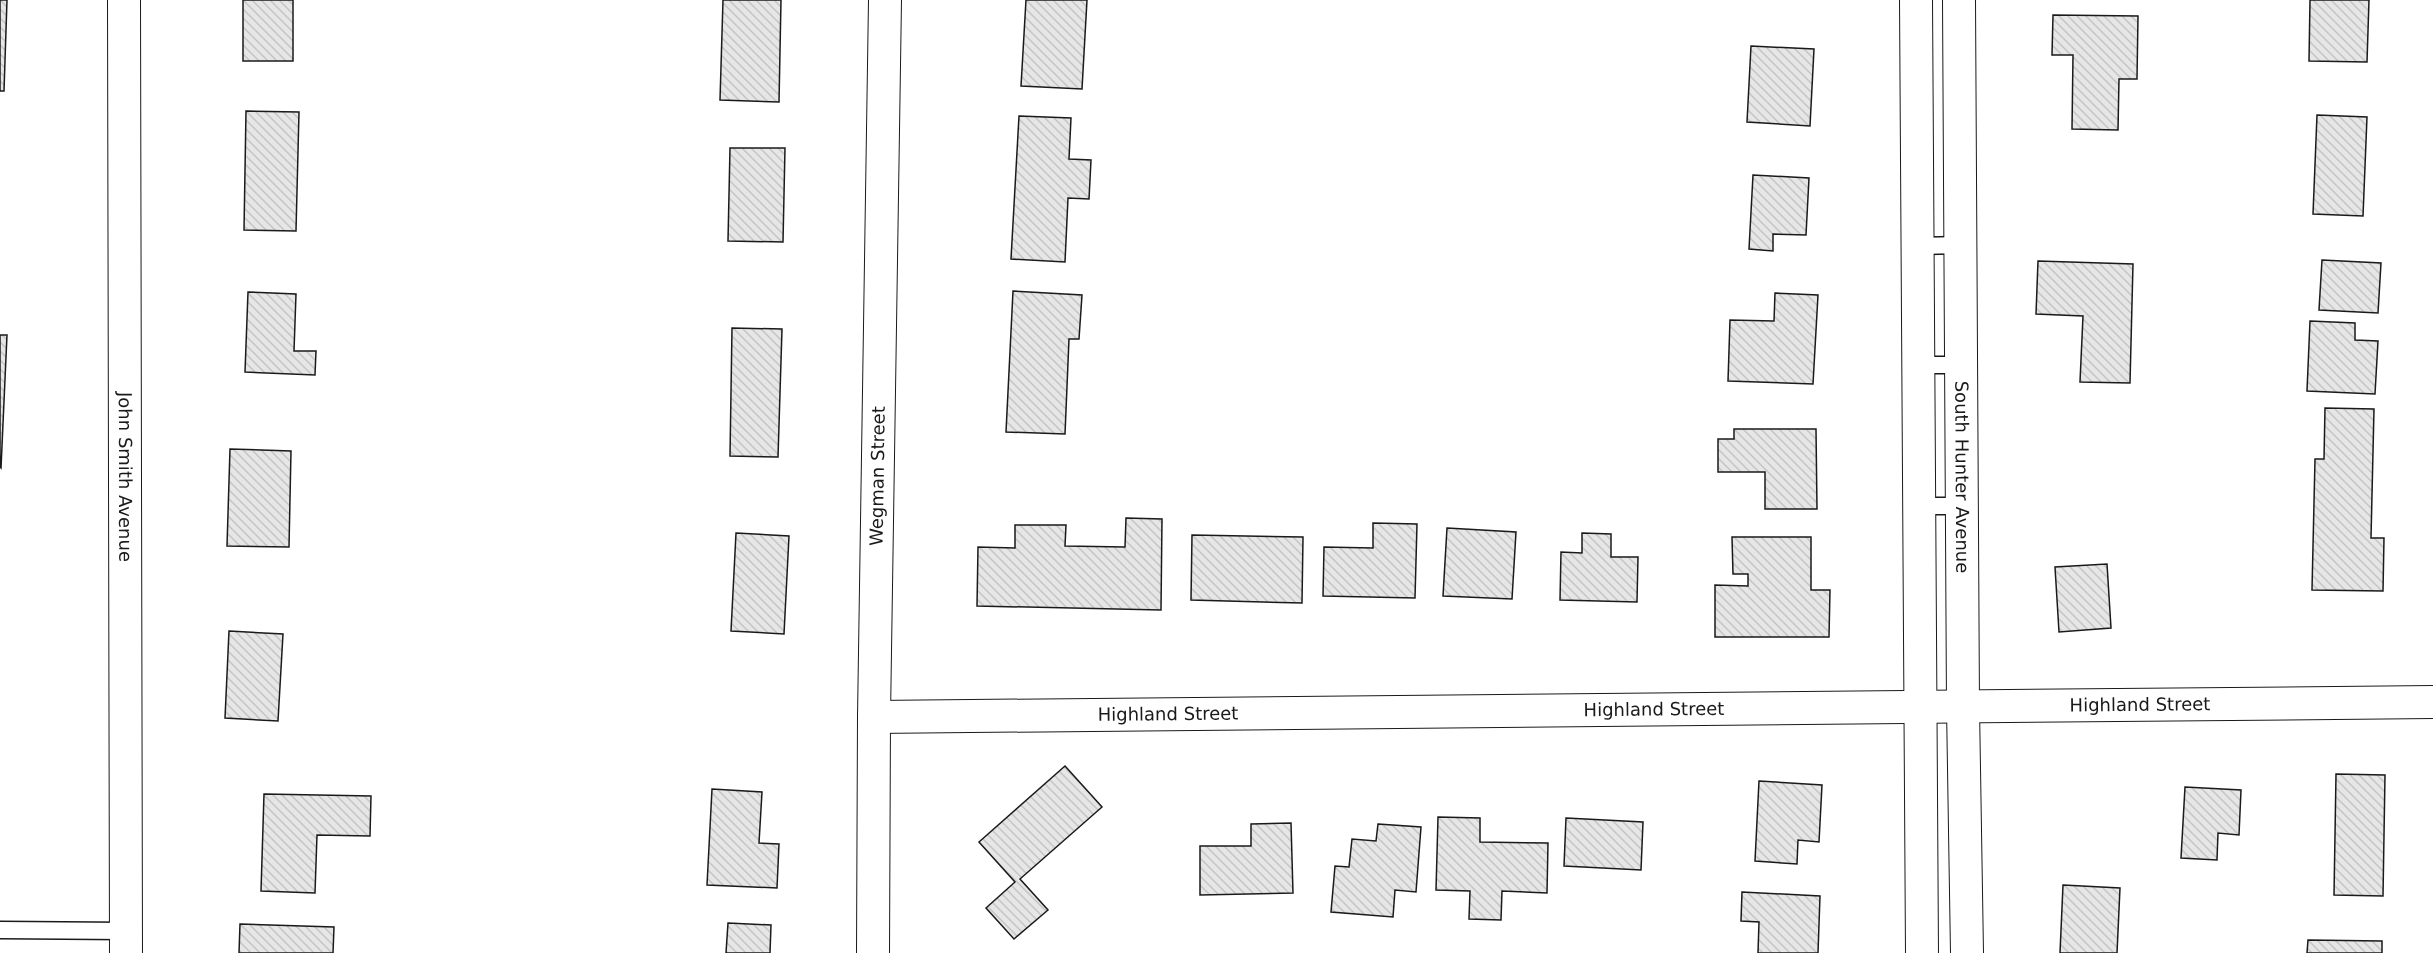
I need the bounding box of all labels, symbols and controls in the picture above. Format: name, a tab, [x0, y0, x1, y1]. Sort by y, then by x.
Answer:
street label: South Hunter Avenue	[1951, 381, 1973, 573]
street label: John Smith Avenue	[115, 391, 136, 562]
street label: Wegman Street	[866, 406, 889, 546]
street label: Highland Street	[2069, 693, 2210, 715]
street label: Highland Street	[1583, 698, 1724, 720]
street label: Highland Street	[1097, 702, 1238, 725]

